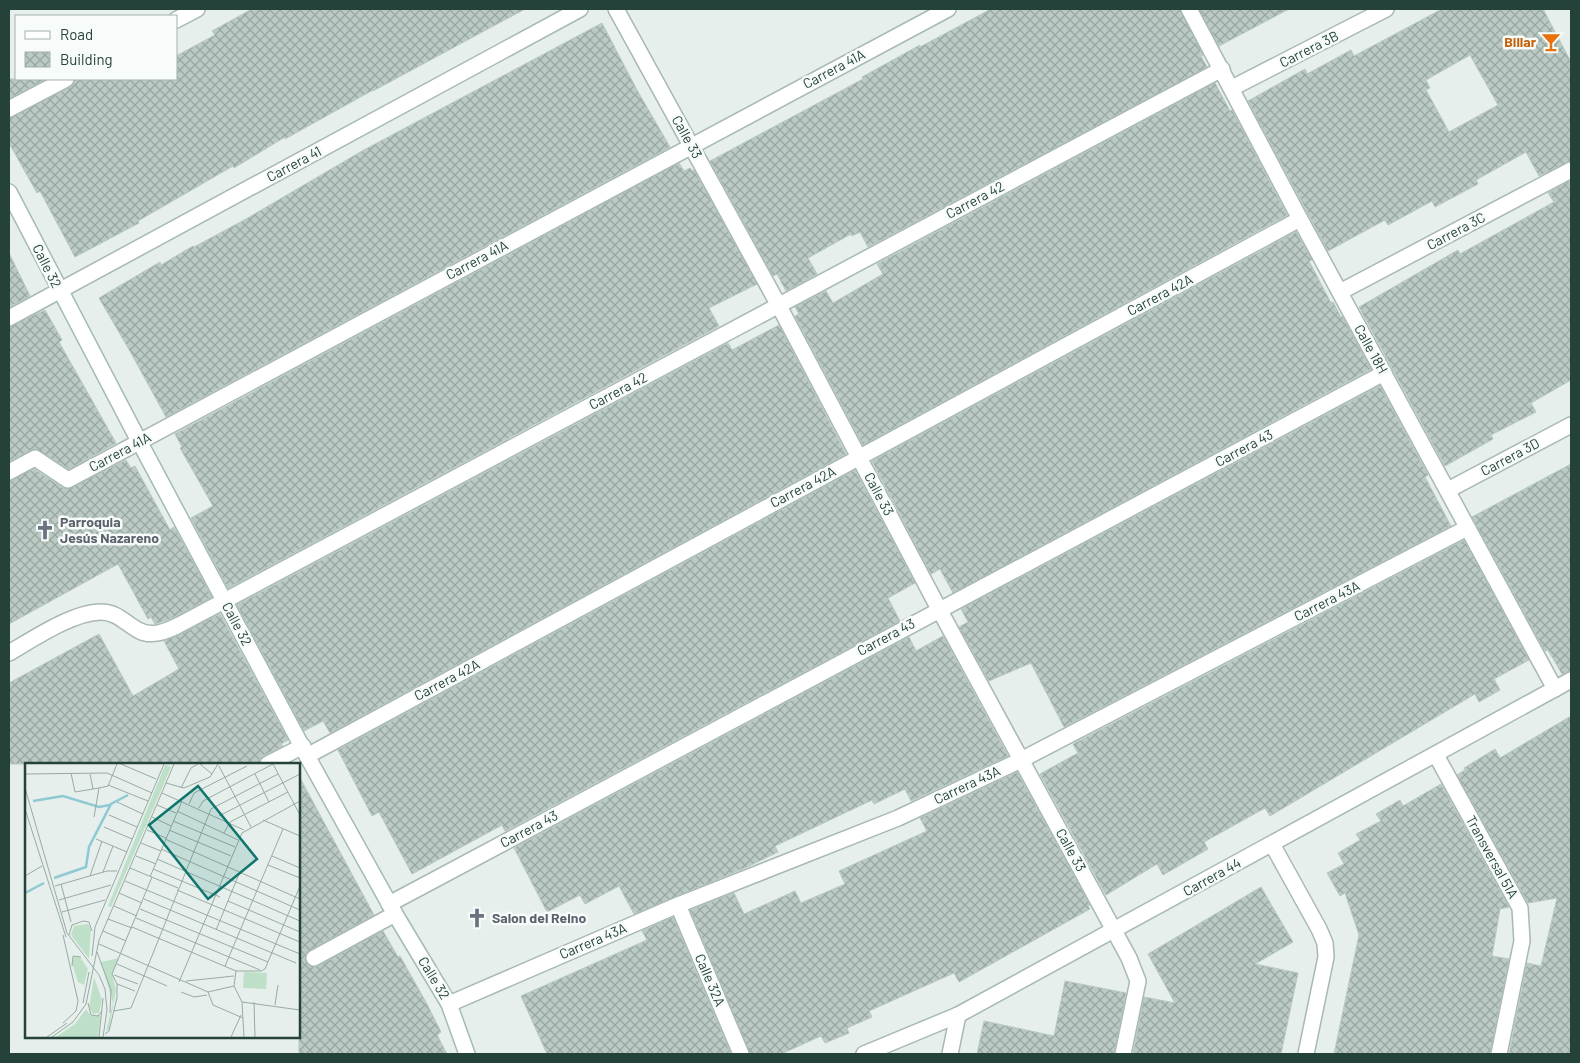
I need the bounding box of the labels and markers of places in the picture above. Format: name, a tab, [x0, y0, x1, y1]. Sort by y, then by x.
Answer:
bar icon: Billar	[1540, 31, 1562, 53]
place label: Billar	[1504, 33, 1537, 50]
place label: Parroquia Jesús Nazareno	[60, 513, 159, 546]
church icon: Parroquia Jesús Nazareno	[34, 519, 56, 541]
church icon: Salon del Reino	[466, 907, 488, 929]
place label: Salon del Reino	[492, 909, 586, 926]

